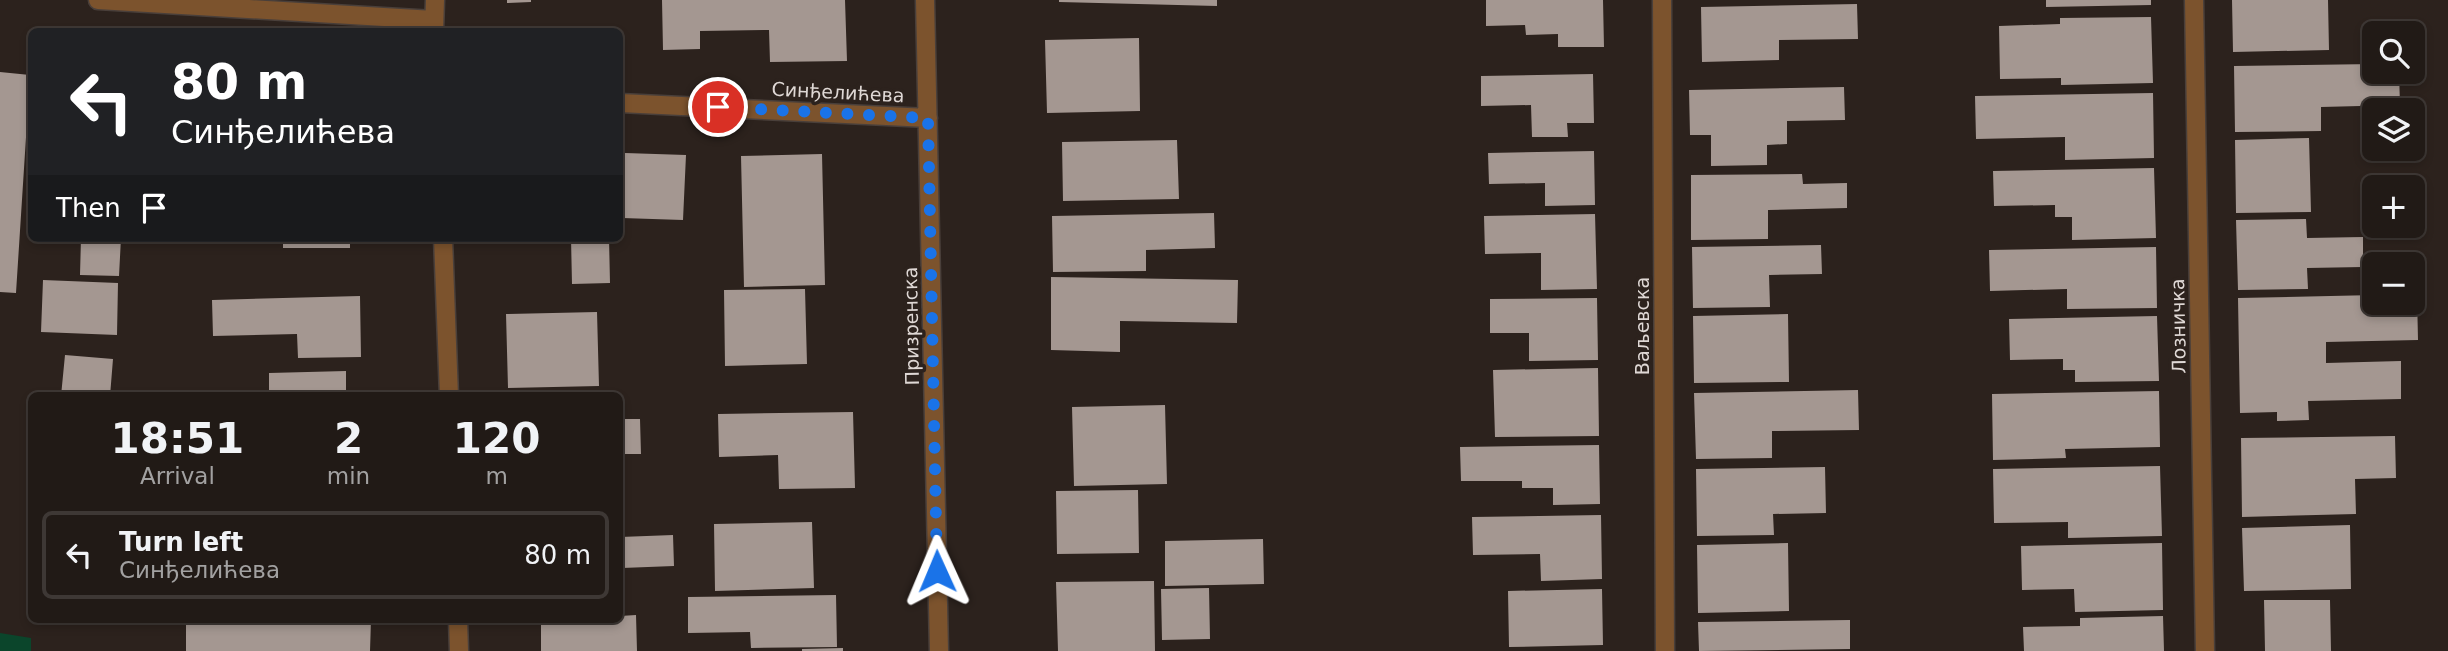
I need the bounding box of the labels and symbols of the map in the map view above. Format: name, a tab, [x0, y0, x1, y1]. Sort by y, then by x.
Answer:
pin	[688, 77, 748, 137]
street label: Синђелићева	[771, 78, 905, 107]
street label: Призренска	[899, 267, 923, 385]
street label: Ваљевска	[1631, 277, 1653, 375]
street label: Лозничка	[2166, 278, 2190, 374]
position arrow	[900, 534, 974, 608]

